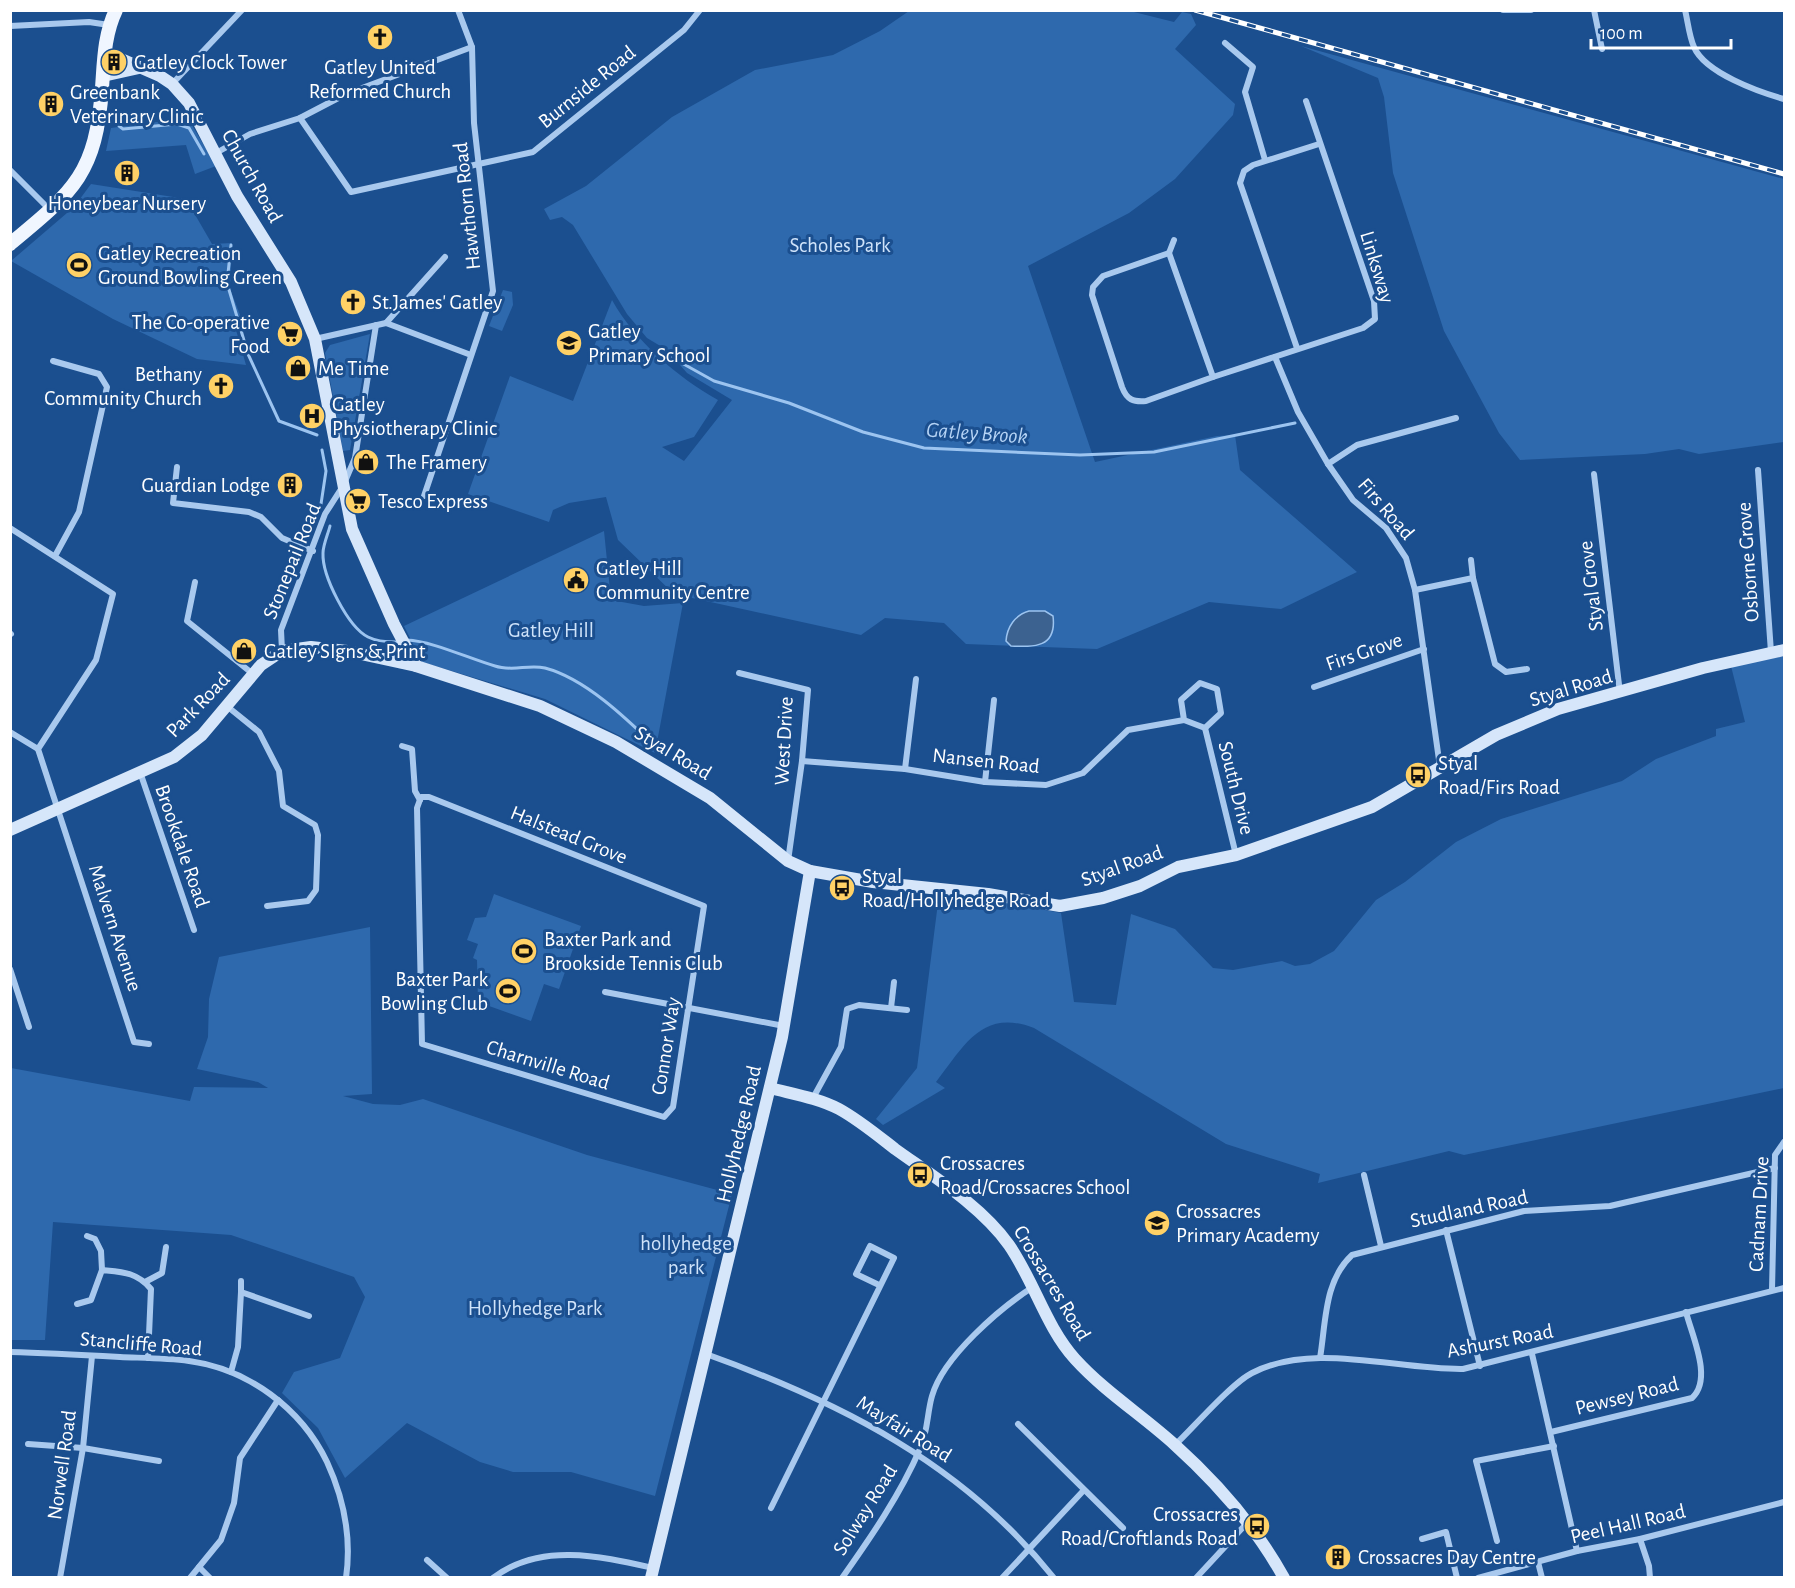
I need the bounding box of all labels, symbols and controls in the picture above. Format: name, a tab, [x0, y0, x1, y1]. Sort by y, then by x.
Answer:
scale bar	[1591, 12, 1730, 50]
church icon: Gatley United Reformed Church	[365, 22, 395, 52]
text: 100 m	[1600, 25, 1643, 43]
street label: Burnside Road	[535, 42, 640, 132]
building icon: Gatley Clock Tower	[99, 47, 129, 77]
place label: Gatley Clock Tower	[134, 52, 287, 73]
place label: Gatley United Reformed Church	[309, 57, 451, 102]
place label: Greenbank Veterinary Clinic	[70, 82, 204, 127]
building icon: Greenbank Veterinary Clinic	[36, 89, 66, 119]
street label: Church Road	[218, 126, 286, 226]
street label: Hawthorn Road	[450, 141, 484, 271]
building icon: Honeybear Nursery	[112, 158, 142, 188]
place label: Honeybear Nursery	[48, 193, 206, 214]
street label: Linksway	[1356, 228, 1398, 306]
park label: Scholes Park	[789, 235, 891, 256]
place label: Gatley Recreation Ground Bowling Green	[98, 243, 282, 288]
sports icon: Gatley Recreation Ground Bowling Green	[64, 250, 94, 280]
church icon: St.James' Gatley	[338, 287, 368, 317]
place label: St.James' Gatley	[372, 292, 502, 313]
place label: The Co-operative Food	[132, 312, 270, 357]
supermarket icon: The Co-operative Food	[275, 319, 305, 349]
place label: Gatley Primary School	[588, 321, 711, 366]
school or university icon: Gatley Primary School	[554, 328, 584, 358]
shop icon: Me Time	[283, 353, 313, 383]
place label: Me Time	[318, 358, 389, 379]
place label: Bethany Community Church	[44, 364, 202, 409]
church icon: Bethany Community Church	[206, 371, 236, 401]
place label: Gatley Physiotherapy Clinic	[332, 394, 497, 439]
hospital icon: Gatley Physiotherapy Clinic	[297, 401, 327, 431]
water label: Gatley Brook	[926, 418, 1028, 448]
shop icon: The Framery	[351, 447, 381, 477]
place label: The Framery	[386, 452, 487, 473]
building icon: Guardian Lodge	[275, 470, 305, 500]
street label: Firs Road	[1354, 474, 1418, 544]
place label: Guardian Lodge	[142, 475, 270, 496]
supermarket icon: Tesco Express	[343, 486, 373, 516]
place label: Tesco Express	[378, 491, 488, 512]
street label: Stonepail Road	[259, 500, 325, 622]
street label: Osborne Grove	[1733, 501, 1763, 623]
street label: Styal Grove	[1575, 540, 1607, 632]
place label: Gatley Hill Community Centre	[596, 558, 750, 603]
public building icon: Gatley Hill Community Centre	[561, 565, 591, 595]
park label: Gatley Hill	[508, 620, 594, 641]
street label: Firs Grove	[1323, 629, 1405, 675]
shop icon: Gatley SIgns & Print	[229, 636, 259, 666]
place label: Gatley SIgns & Print	[264, 641, 426, 662]
street label: Styal Road	[1527, 665, 1615, 711]
street label: Park Road	[162, 668, 234, 742]
street label: West Drive	[771, 696, 797, 786]
street label: Styal Road	[631, 722, 715, 784]
street label: South Drive	[1214, 739, 1258, 837]
street label: Nansen Road	[931, 745, 1041, 777]
place label: Styal Road/Firs Road	[1438, 753, 1560, 798]
bus stop icon: Styal Road/Firs Road	[1403, 760, 1433, 790]
street label: Brookdale Road	[151, 782, 213, 910]
street label: Halstead Grove	[508, 802, 630, 868]
street label: Styal Road	[1078, 841, 1166, 890]
street label: Malvern Avenue	[85, 862, 145, 994]
place label: Styal Road/Hollyhedge Road	[862, 866, 1050, 911]
bus stop icon: Styal Road/Hollyhedge Road	[827, 873, 857, 903]
place label: Baxter Park and Brookside Tennis Club	[544, 929, 723, 974]
sports icon: Baxter Park and Brookside Tennis Club	[509, 936, 539, 966]
place label: Baxter Park Bowling Club	[380, 969, 488, 1014]
sports icon: Baxter Park Bowling Club	[493, 976, 523, 1006]
street label: Connor Way	[648, 996, 684, 1096]
street label: Charnville Road	[484, 1036, 612, 1094]
street label: Hollyhedge Road	[713, 1063, 765, 1205]
place label: Crossacres Road/Crossacres School	[940, 1153, 1130, 1198]
street label: Cadnam Drive	[1745, 1156, 1773, 1272]
bus stop icon: Crossacres Road/Crossacres School	[905, 1160, 935, 1190]
street label: Studland Road	[1408, 1186, 1530, 1232]
place label: Crossacres Primary Academy	[1176, 1201, 1320, 1246]
school or university icon: Crossacres Primary Academy	[1142, 1208, 1172, 1238]
street label: Crossacres Road	[1009, 1222, 1095, 1344]
park label: hollyhedge park	[640, 1233, 732, 1278]
park label: Hollyhedge Park	[468, 1298, 603, 1319]
street label: Ashurst Road	[1445, 1320, 1555, 1362]
street label: Stancliffe Road	[79, 1328, 203, 1360]
street label: Pewsey Road	[1573, 1373, 1681, 1419]
street label: Mayfair Road	[853, 1392, 955, 1467]
street label: Norwell Road	[44, 1409, 80, 1521]
street label: Solway Road	[829, 1461, 901, 1559]
street label: Peel Hall Road	[1568, 1501, 1688, 1547]
place label: Crossacres Road/Croftlands Road	[1060, 1504, 1238, 1549]
bus stop icon: Crossacres Road/Croftlands Road	[1242, 1511, 1272, 1541]
building icon: Crossacres Day Centre	[1323, 1542, 1353, 1572]
place label: Crossacres Day Centre	[1358, 1547, 1536, 1568]

